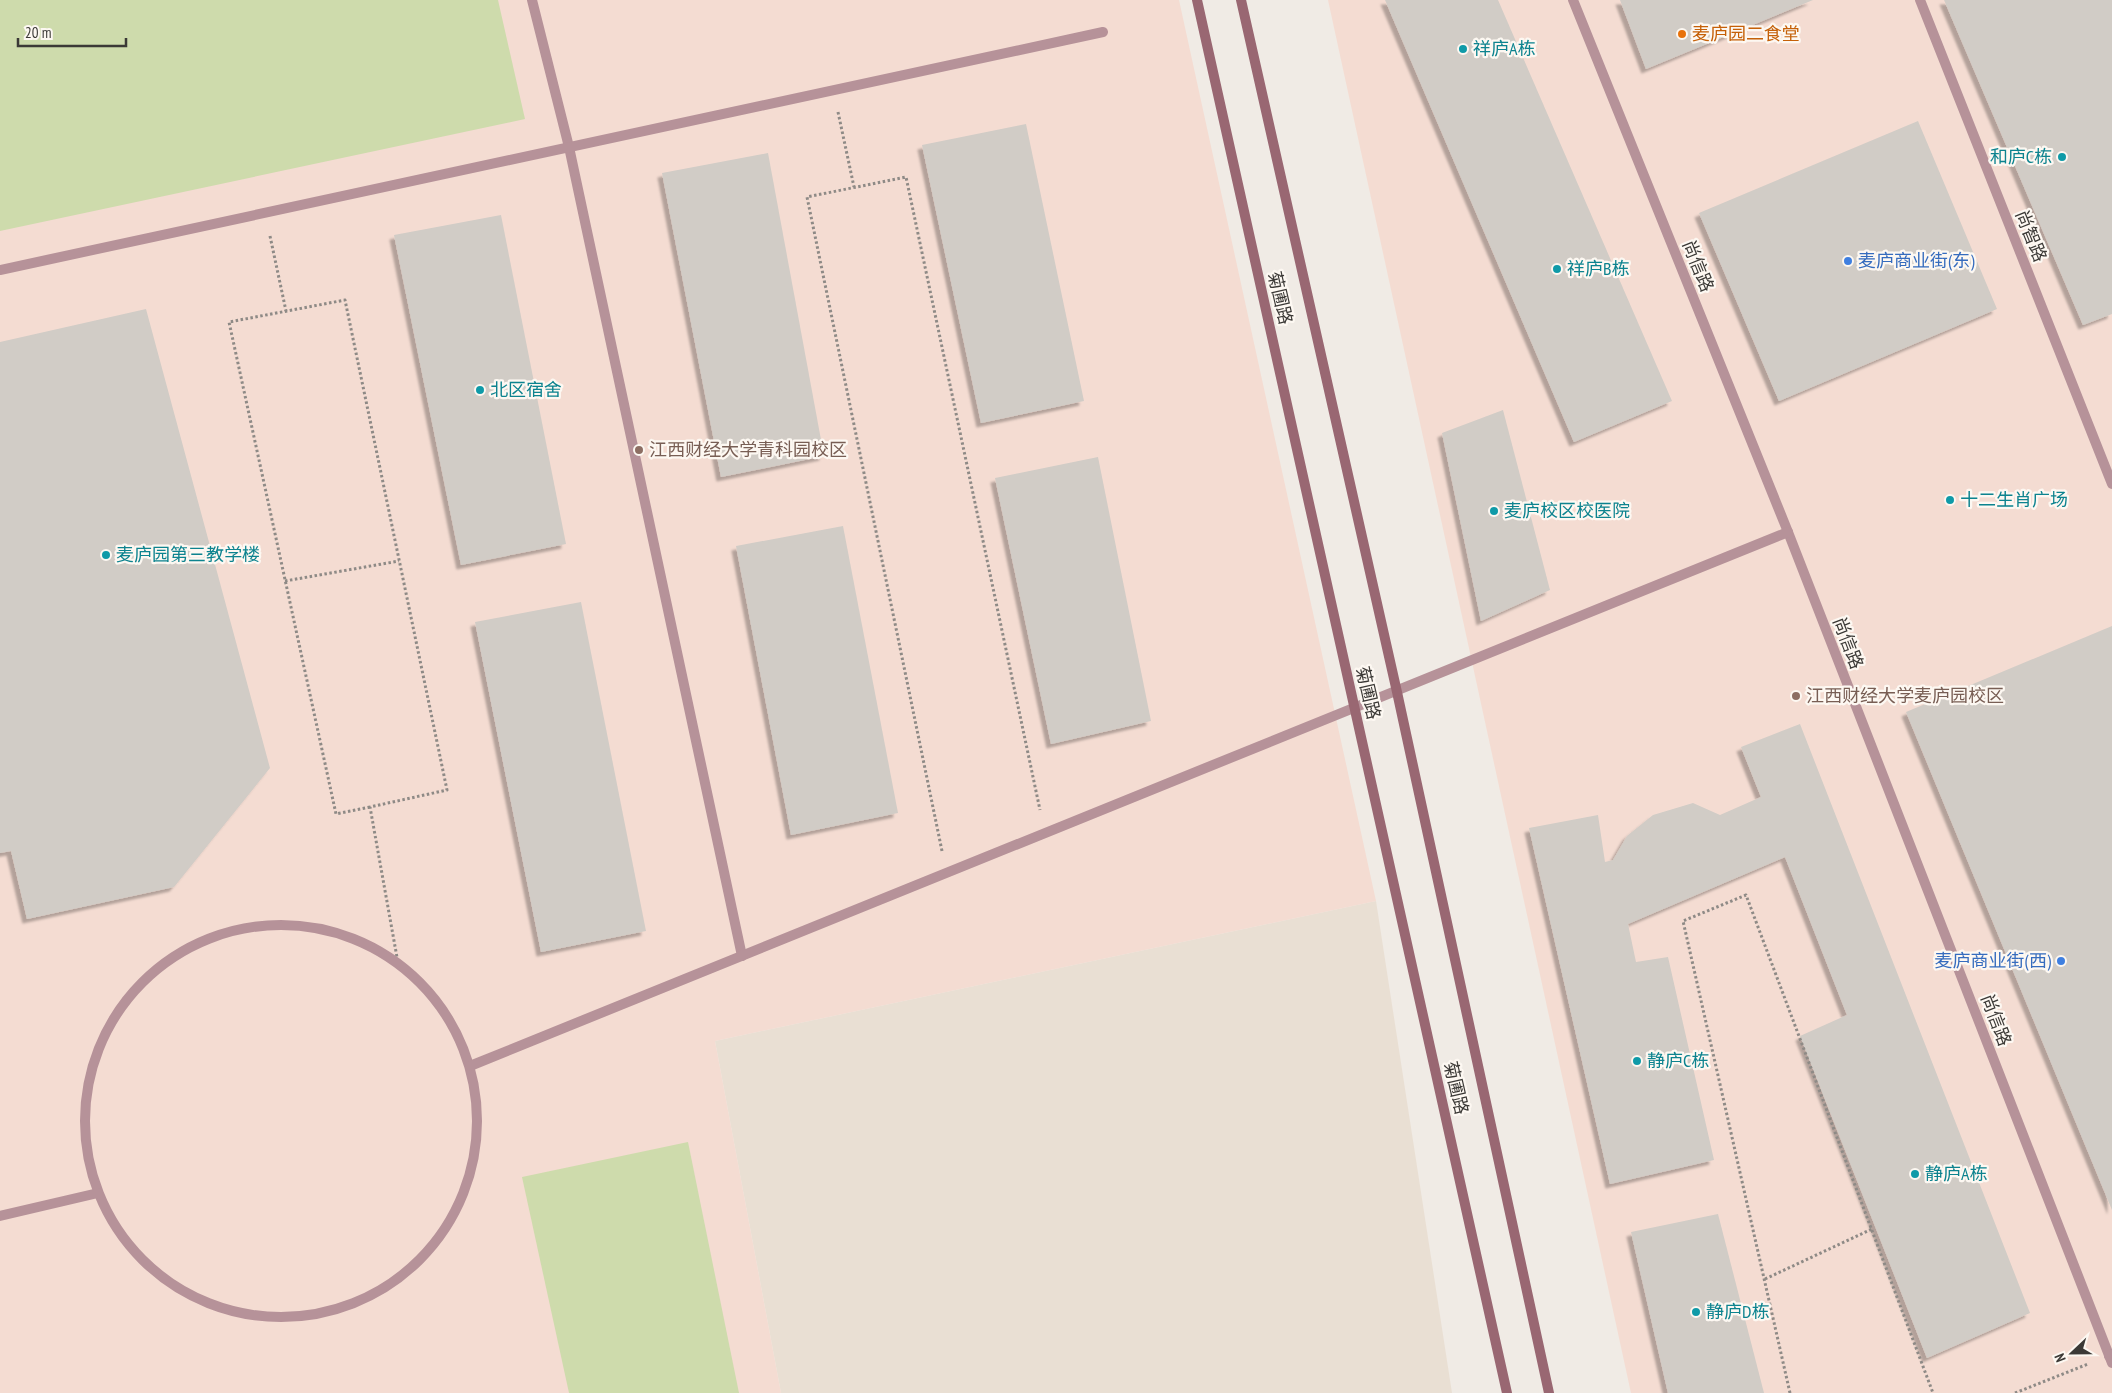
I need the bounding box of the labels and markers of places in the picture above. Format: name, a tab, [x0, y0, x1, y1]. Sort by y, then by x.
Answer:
place label: 麦庐园二食堂	[1692, 22, 1800, 45]
marker: 麦庐园二食堂	[1676, 28, 1688, 40]
place label: 祥庐A栋	[1473, 37, 1536, 60]
marker: 祥庐A栋	[1457, 43, 1469, 55]
place label: 和庐C栋	[1990, 145, 2052, 168]
marker: 和庐C栋	[2056, 151, 2068, 163]
place label: 麦庐商业街(东)	[1858, 249, 1975, 272]
marker: 麦庐商业街(东)	[1842, 255, 1854, 267]
place label: 祥庐B栋	[1567, 257, 1629, 280]
marker: 祥庐B栋	[1551, 263, 1563, 275]
place label: 北区宿舍	[490, 378, 562, 401]
marker: 北区宿舍	[474, 384, 486, 396]
place label: 江西财经大学青科园校区	[649, 438, 847, 461]
marker: 江西财经大学青科园校区	[633, 444, 645, 456]
place label: 十二生肖广场	[1960, 488, 2068, 511]
marker: 十二生肖广场	[1944, 494, 1956, 506]
place label: 麦庐校区校医院	[1504, 499, 1630, 522]
marker: 麦庐校区校医院	[1488, 505, 1500, 517]
place label: 麦庐园第三教学楼	[116, 543, 260, 566]
marker: 麦庐园第三教学楼	[100, 549, 112, 561]
place label: 江西财经大学麦庐园校区	[1806, 684, 2004, 707]
marker: 江西财经大学麦庐园校区	[1790, 690, 1802, 702]
place label: 麦庐商业街(西)	[1935, 949, 2052, 972]
marker: 麦庐商业街(西)	[2055, 955, 2067, 967]
place label: 静庐C栋	[1647, 1049, 1709, 1072]
marker: 静庐C栋	[1631, 1055, 1643, 1067]
place label: 静庐A栋	[1925, 1162, 1988, 1185]
marker: 静庐A栋	[1909, 1168, 1921, 1180]
place label: 静庐D栋	[1706, 1300, 1769, 1323]
marker: 静庐D栋	[1690, 1306, 1702, 1318]

